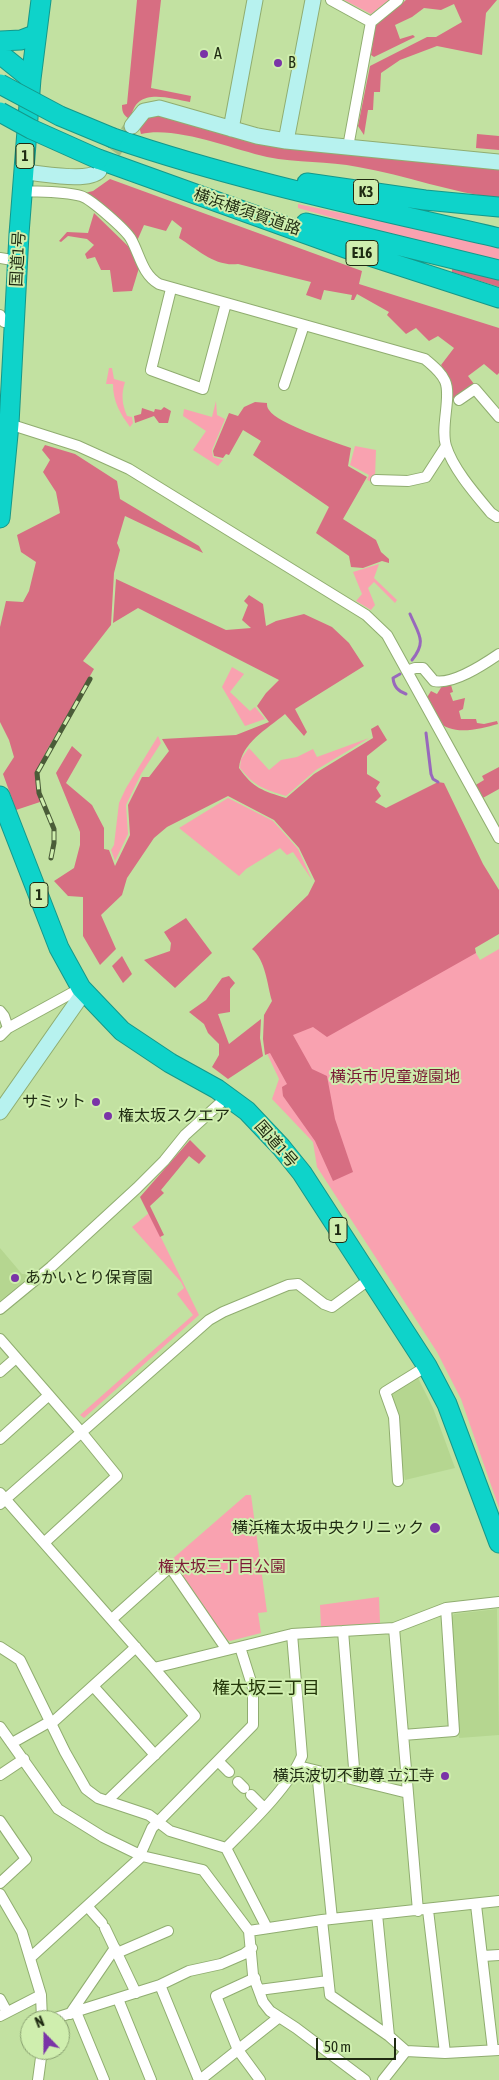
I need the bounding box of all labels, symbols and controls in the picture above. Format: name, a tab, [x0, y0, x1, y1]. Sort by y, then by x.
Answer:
place label: A	[214, 44, 222, 64]
marker: A	[198, 48, 210, 60]
place label: B	[288, 53, 296, 73]
marker: B	[272, 57, 284, 69]
road number: 1	[16, 144, 34, 168]
road number: K3	[354, 180, 378, 204]
street label: 横浜横須賀道路	[191, 185, 303, 239]
street label: 国道1号	[7, 231, 29, 287]
road number: E16	[346, 240, 378, 266]
road number: 1	[30, 882, 48, 908]
park label: 横浜市 児童遊園地	[330, 1067, 460, 1087]
place label: サミット	[22, 1092, 86, 1112]
marker: サミット	[90, 1096, 102, 1108]
place label: 権太坂スクエア	[118, 1106, 230, 1126]
marker: 権太坂スクエア	[102, 1110, 114, 1122]
street label: 国道1号	[251, 1117, 301, 1171]
road number: 1	[329, 1218, 347, 1242]
place label: あかいとり保育園	[25, 1268, 153, 1288]
marker: あかいとり保育園	[9, 1272, 21, 1284]
place label: 横浜権太坂中央クリニック	[232, 1518, 424, 1538]
marker: 横浜権太坂中央クリニック	[428, 1521, 442, 1535]
park label: 権太坂三丁目公園	[158, 1557, 286, 1577]
district label: 権太坂三丁目	[212, 1677, 320, 1699]
place label: 横浜波切不動尊 立江寺	[273, 1766, 435, 1786]
marker: 横浜波切不動尊 立江寺	[439, 1770, 451, 1782]
north arrow	[20, 2010, 70, 2060]
text: N	[33, 2013, 47, 2031]
scale bar	[319, 2028, 399, 2060]
text: 50 m	[324, 2038, 351, 2055]

